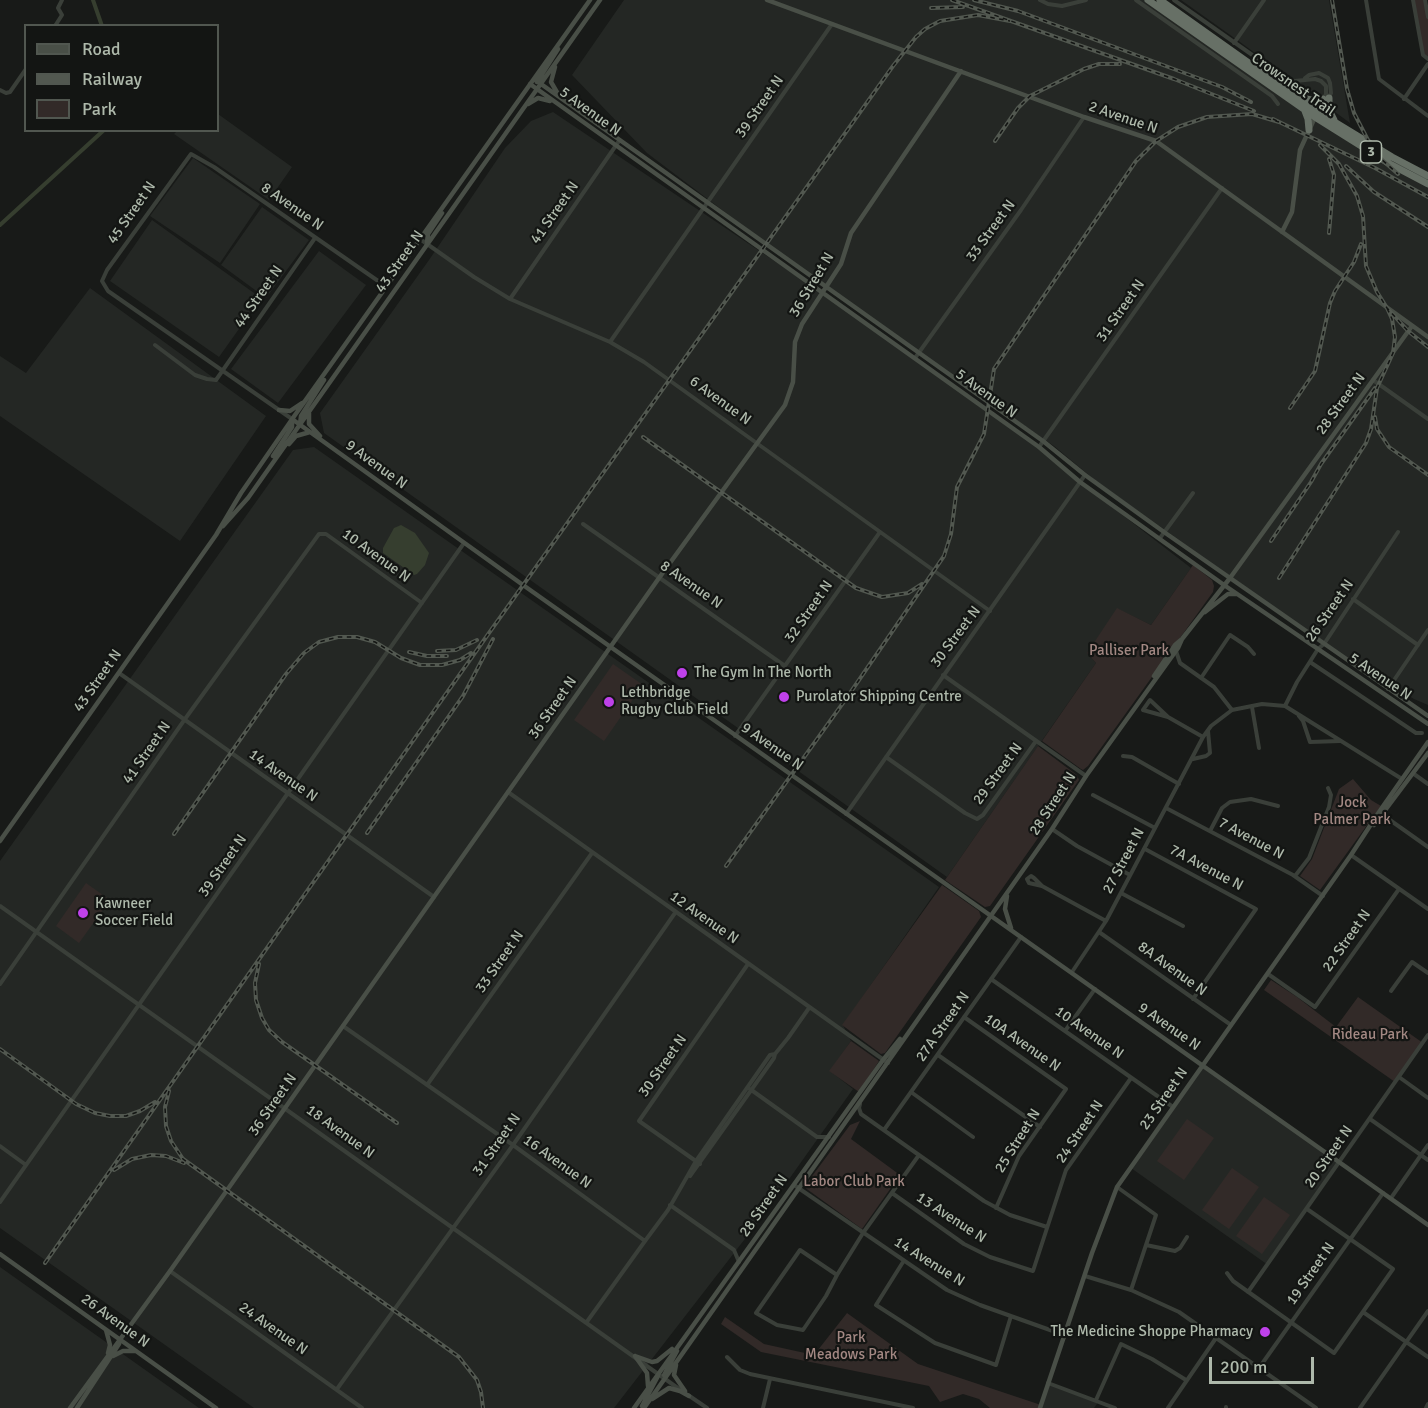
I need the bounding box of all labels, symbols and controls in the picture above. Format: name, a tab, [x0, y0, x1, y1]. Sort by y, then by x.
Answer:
legend	[24, 24, 219, 132]
text: Road	[82, 38, 121, 60]
street label: Crowsnest Trail	[1248, 49, 1338, 121]
text: Railway	[82, 68, 142, 90]
street label: 39 Street N	[732, 72, 788, 142]
street label: 5 Avenue N	[556, 84, 624, 140]
text: Park	[82, 98, 117, 120]
street label: 2 Avenue N	[1086, 98, 1160, 138]
road number: 3	[1360, 141, 1382, 163]
street label: 45 Street N	[104, 178, 160, 248]
street label: 41 Street N	[527, 178, 583, 248]
street label: 8 Avenue N	[257, 179, 327, 235]
street label: 33 Street N	[963, 197, 1019, 265]
street label: 43 Street N	[372, 227, 428, 297]
street label: 36 Street N	[786, 249, 838, 321]
street label: 44 Street N	[231, 262, 287, 332]
street label: 31 Street N	[1093, 276, 1149, 346]
street label: 5 Avenue N	[952, 366, 1020, 422]
street label: 28 Street N	[1313, 370, 1369, 438]
street label: 6 Avenue N	[686, 373, 754, 429]
street label: 9 Avenue N	[342, 437, 410, 493]
street label: 10 Avenue N	[338, 525, 414, 587]
street label: 8 Avenue N	[656, 557, 726, 613]
street label: 26 Street N	[1302, 576, 1358, 646]
street label: 32 Street N	[781, 577, 837, 647]
street label: 30 Street N	[927, 603, 985, 671]
park label: Palliser Park	[1089, 642, 1169, 660]
street label: 43 Street N	[70, 646, 126, 716]
street label: 5 Avenue N	[1345, 649, 1415, 705]
place label: The Gym In The North	[694, 664, 832, 682]
marker: The Gym In The North	[675, 666, 689, 680]
street label: 36 Street N	[525, 673, 581, 743]
place label: Lethbridge Rugby Club Field	[621, 684, 728, 719]
place label: Purolator Shipping Centre	[796, 688, 962, 706]
marker: Purolator Shipping Centre	[777, 690, 791, 704]
marker: Lethbridge Rugby Club Field	[602, 695, 616, 709]
street label: 41 Street N	[119, 718, 175, 788]
street label: 9 Avenue N	[737, 719, 807, 775]
street label: 29 Street N	[970, 740, 1026, 808]
street label: 14 Avenue N	[245, 746, 321, 806]
street label: 28 Street N	[1026, 769, 1080, 839]
park label: Jock Palmer Park	[1313, 794, 1391, 829]
street label: 7 Avenue N	[1215, 814, 1287, 864]
street label: 27 Street N	[1099, 825, 1149, 897]
street label: 39 Street N	[195, 831, 251, 901]
street label: 7A Avenue N	[1166, 841, 1246, 895]
street label: 12 Avenue N	[666, 888, 742, 948]
place label: Kawneer Soccer Field	[95, 895, 173, 930]
marker: Kawneer Soccer Field	[76, 906, 90, 920]
street label: 22 Street N	[1319, 906, 1375, 976]
street label: 33 Street N	[472, 927, 528, 997]
street label: 8A Avenue N	[1134, 938, 1210, 1000]
street label: 27A Street N	[912, 989, 974, 1065]
street label: 9 Avenue N	[1134, 999, 1204, 1055]
street label: 10 Avenue N	[1051, 1003, 1127, 1063]
street label: 10A Avenue N	[980, 1010, 1064, 1076]
park label: Rideau Park	[1332, 1026, 1408, 1044]
street label: 30 Street N	[635, 1031, 691, 1101]
street label: 23 Street N	[1136, 1064, 1192, 1134]
street label: 36 Street N	[245, 1070, 301, 1140]
street label: 24 Street N	[1052, 1097, 1108, 1167]
street label: 18 Avenue N	[302, 1101, 378, 1163]
street label: 25 Street N	[991, 1106, 1045, 1176]
street label: 31 Street N	[469, 1110, 525, 1180]
street label: 20 Street N	[1301, 1122, 1357, 1192]
street label: 16 Avenue N	[519, 1131, 595, 1193]
street label: 28 Street N	[736, 1171, 792, 1241]
park label: Labor Club Park	[803, 1173, 905, 1191]
street label: 13 Avenue N	[913, 1189, 989, 1247]
street label: 14 Avenue N	[890, 1233, 968, 1291]
street label: 19 Street N	[1283, 1239, 1339, 1309]
street label: 26 Avenue N	[77, 1290, 153, 1352]
street label: 24 Avenue N	[235, 1299, 311, 1359]
place label: The Medicine Shoppe Pharmacy	[1050, 1323, 1253, 1341]
marker: The Medicine Shoppe Pharmacy	[1258, 1325, 1272, 1339]
park label: Park Meadows Park	[805, 1329, 897, 1364]
scale bar	[1212, 1345, 1317, 1383]
text: 200 m	[1220, 1356, 1267, 1378]

